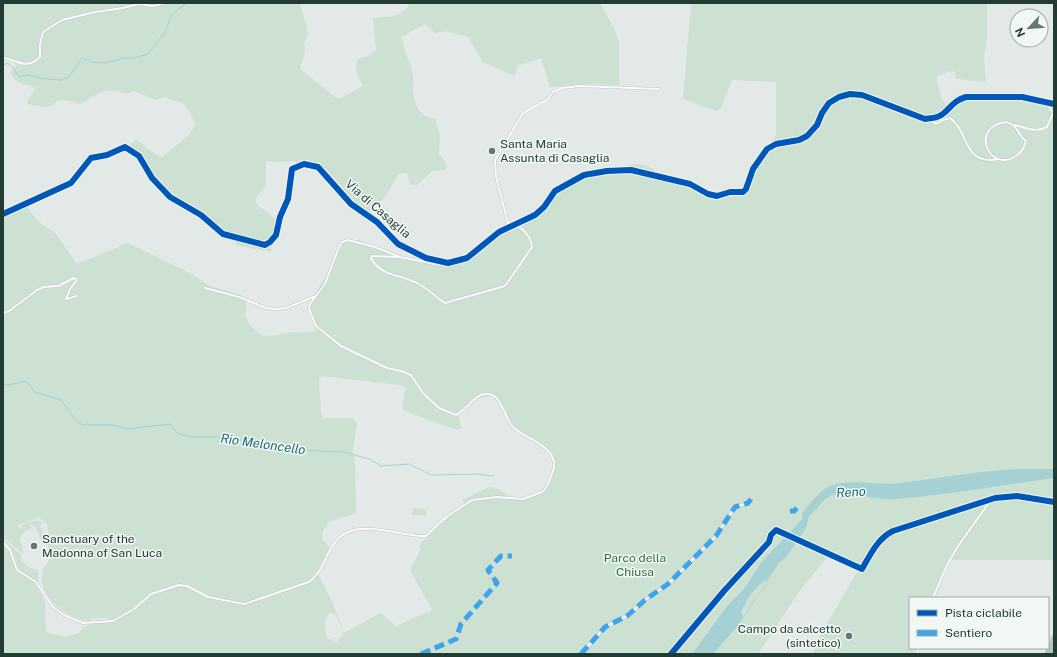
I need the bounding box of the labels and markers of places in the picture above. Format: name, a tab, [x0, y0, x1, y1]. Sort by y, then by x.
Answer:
place label: Santa Maria Assunta di Casaglia	[500, 137, 609, 165]
marker: Santa Maria Assunta di Casaglia	[487, 146, 497, 156]
place label: Sanctuary of the Madonna of San Luca	[42, 532, 162, 560]
marker: Sanctuary of the Madonna of San Luca	[29, 541, 39, 551]
place label: Campo da calcetto (sintetico)	[738, 622, 841, 650]
marker: Campo da calcetto (sintetico)	[844, 631, 854, 641]

